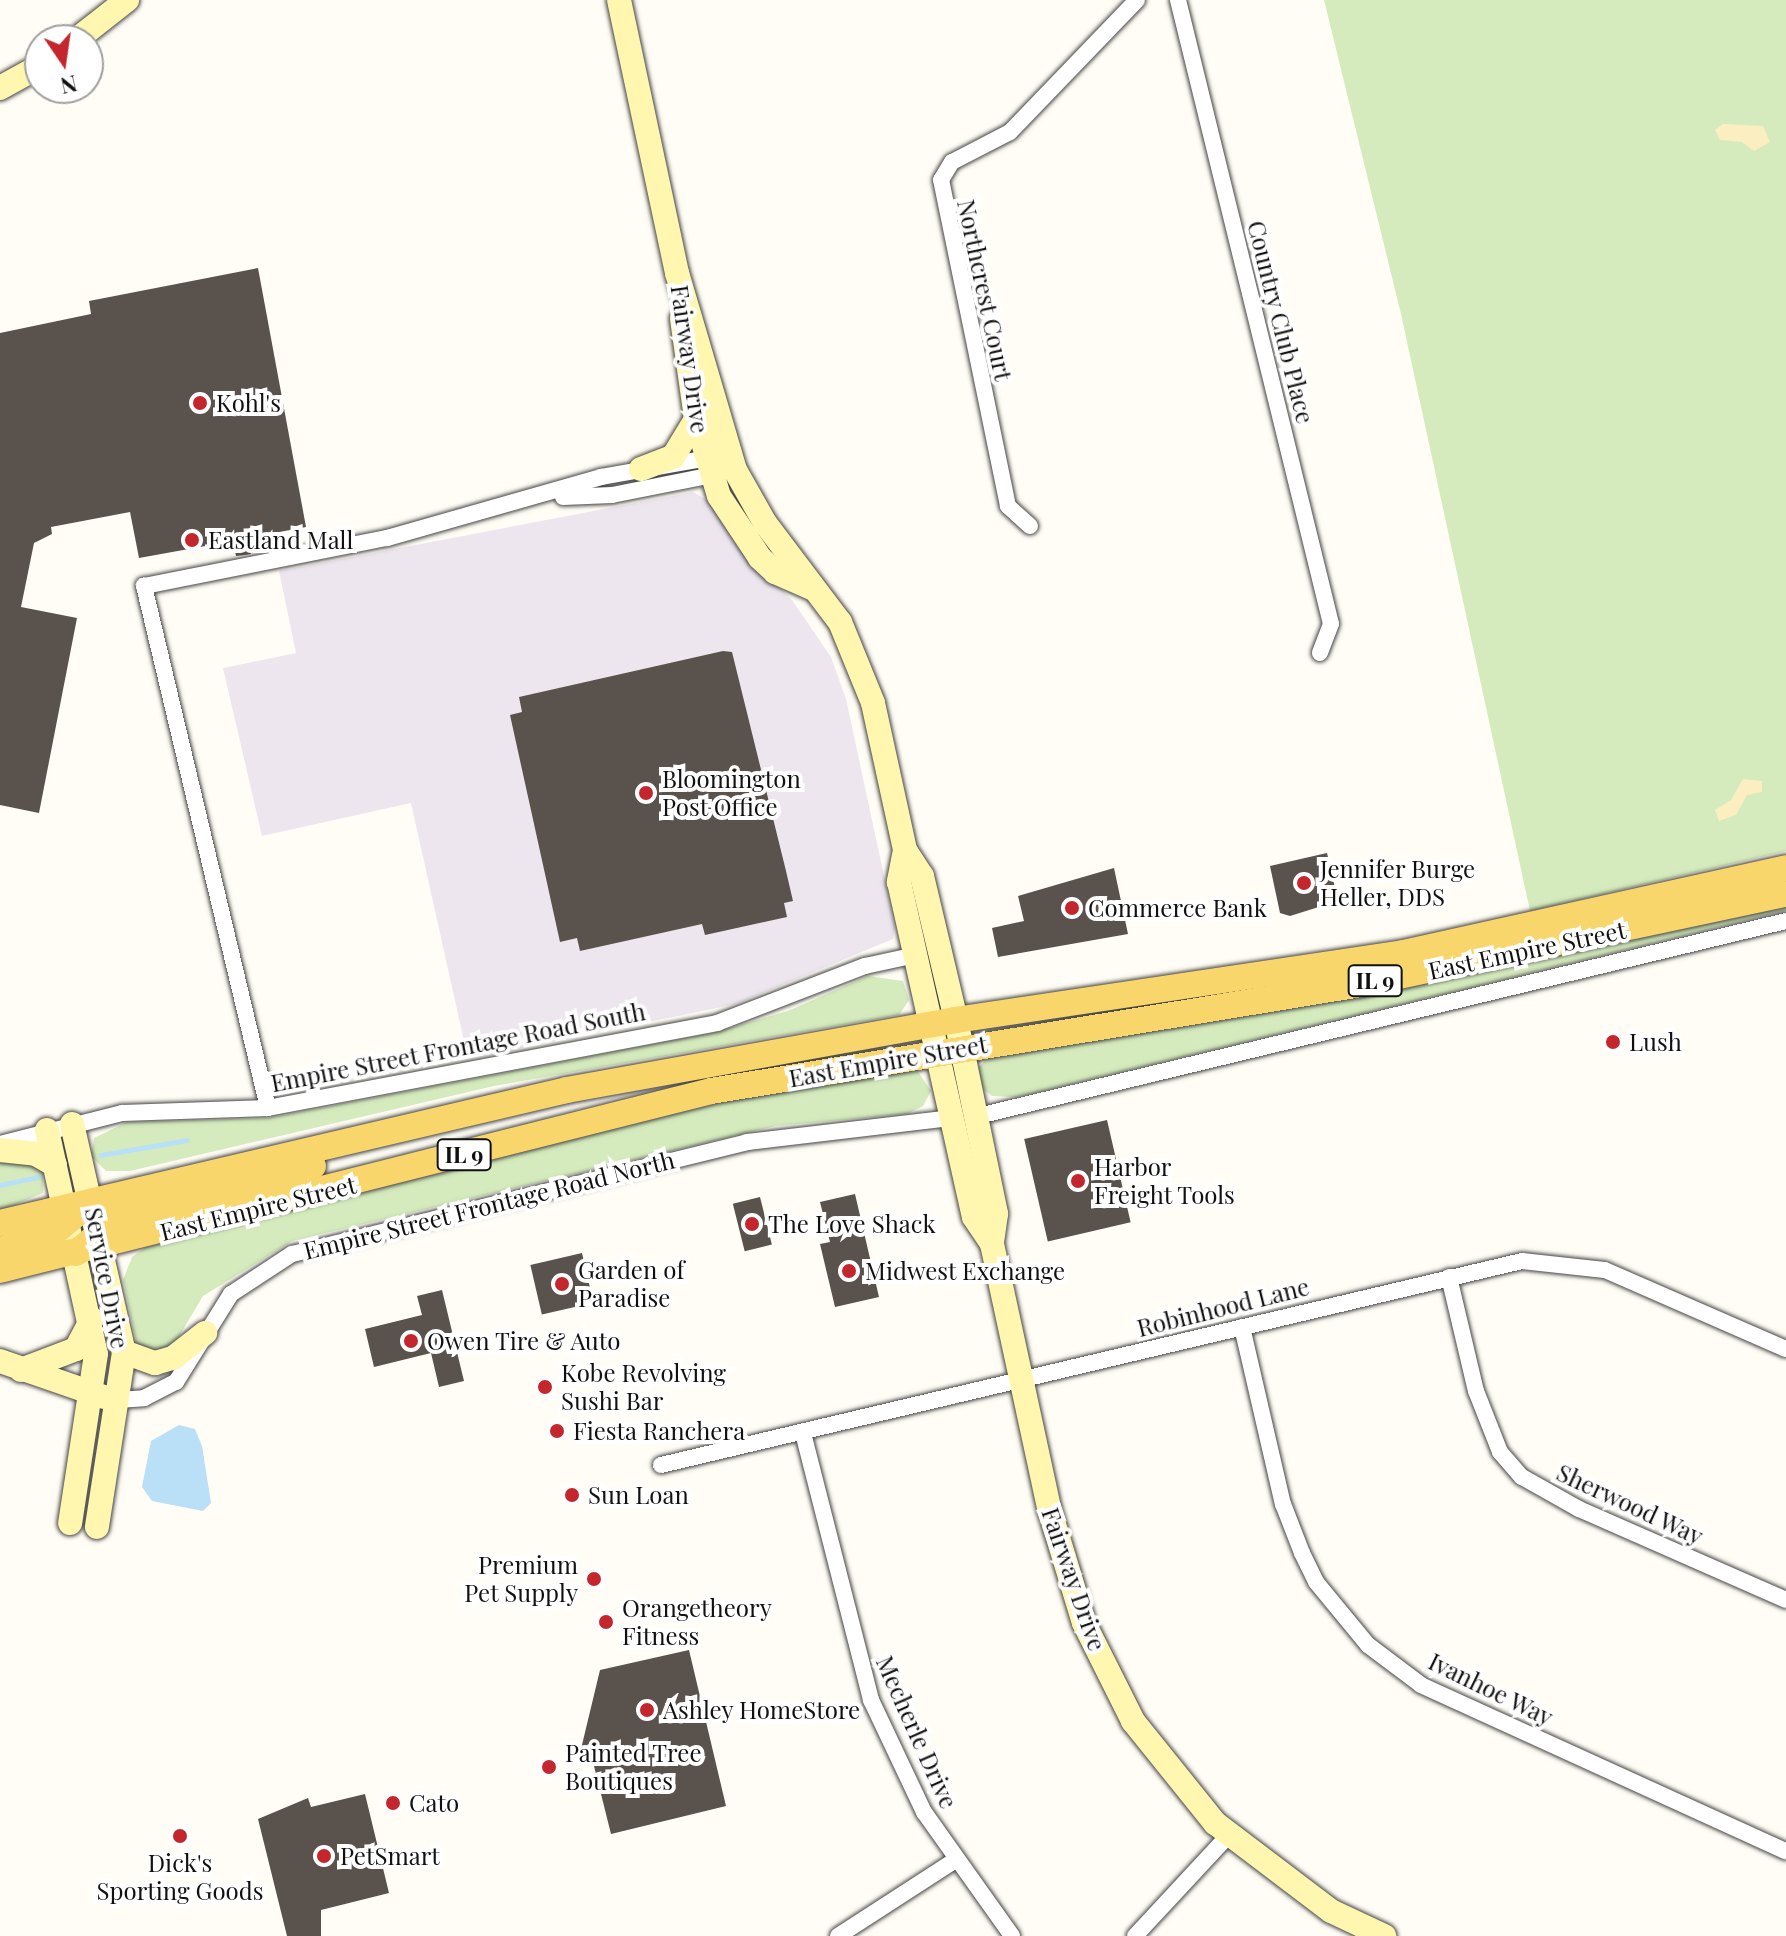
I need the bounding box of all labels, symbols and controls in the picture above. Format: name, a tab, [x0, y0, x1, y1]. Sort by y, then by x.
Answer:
north arrow	[24, 24, 104, 104]
text: N	[58, 69, 80, 102]
street label: Northcrest Court	[952, 197, 1018, 383]
street label: Country Club Place	[1242, 217, 1320, 427]
street label: Fairway Drive	[665, 283, 715, 435]
place label: Kohl's	[216, 389, 281, 417]
marker: Kohl's	[191, 394, 209, 412]
place label: Eastland Mall	[208, 526, 353, 554]
marker: Eastland Mall	[183, 531, 201, 549]
place label: Bloomington Post Office	[662, 765, 801, 821]
marker: Bloomington Post Office	[637, 784, 655, 802]
place label: Jennifer Burge Heller, DDS	[1320, 855, 1476, 911]
marker: Jennifer Burge Heller, DDS	[1295, 874, 1313, 892]
place label: Commerce Bank	[1088, 894, 1267, 922]
marker: Commerce Bank	[1063, 899, 1081, 917]
street label: East Empire Street	[1425, 915, 1629, 985]
road number: IL 9	[1347, 963, 1403, 999]
street label: Empire Street Frontage Road South	[268, 996, 648, 1098]
place label: Lush	[1629, 1028, 1682, 1056]
street label: East Empire Street	[786, 1029, 990, 1093]
marker: Lush	[1604, 1033, 1622, 1051]
road number: IL 9	[436, 1137, 492, 1173]
street label: Empire Street Frontage Road North	[300, 1145, 678, 1265]
place label: Harbor Freight Tools	[1094, 1153, 1236, 1209]
street label: East Empire Street	[157, 1170, 359, 1246]
marker: Harbor Freight Tools	[1069, 1172, 1087, 1190]
street label: Service Drive	[79, 1205, 135, 1351]
place label: The Love Shack	[768, 1210, 936, 1238]
marker: The Love Shack	[743, 1215, 761, 1233]
place label: Garden of Paradise	[578, 1256, 684, 1312]
place label: Midwest Exchange	[865, 1257, 1066, 1285]
marker: Midwest Exchange	[840, 1262, 858, 1280]
street label: Robinhood Lane	[1134, 1272, 1312, 1342]
marker: Garden of Paradise	[553, 1275, 571, 1293]
place label: Owen Tire & Auto	[427, 1327, 622, 1355]
marker: Owen Tire & Auto	[402, 1332, 420, 1350]
place label: Kobe Revolving Sushi Bar	[561, 1359, 726, 1415]
marker: Kobe Revolving Sushi Bar	[536, 1378, 554, 1396]
place label: Fiesta Ranchera	[573, 1417, 745, 1445]
marker: Fiesta Ranchera	[548, 1422, 566, 1440]
street label: Sherwood Way	[1552, 1457, 1708, 1551]
place label: Sun Loan	[588, 1481, 689, 1509]
marker: Sun Loan	[563, 1486, 581, 1504]
street label: Fairway Drive	[1036, 1503, 1112, 1655]
place label: Premium Pet Supply	[464, 1551, 578, 1607]
marker: Premium Pet Supply	[585, 1570, 603, 1588]
place label: Orangetheory Fitness	[622, 1594, 772, 1650]
marker: Orangetheory Fitness	[597, 1613, 615, 1631]
street label: Ivanhoe Way	[1424, 1646, 1558, 1732]
street label: Mecherle Drive	[870, 1651, 964, 1813]
place label: Ashley HomeStore	[663, 1696, 861, 1724]
marker: Ashley HomeStore	[638, 1701, 656, 1719]
place label: Painted Tree Boutiques	[565, 1739, 702, 1795]
marker: Painted Tree Boutiques	[540, 1758, 558, 1776]
place label: Cato	[409, 1789, 459, 1817]
marker: Cato	[384, 1794, 402, 1812]
marker: Dick's Sporting Goods	[171, 1827, 189, 1845]
place label: PetSmart	[340, 1842, 440, 1870]
marker: PetSmart	[315, 1847, 333, 1865]
place label: Dick's Sporting Goods	[97, 1849, 263, 1905]

